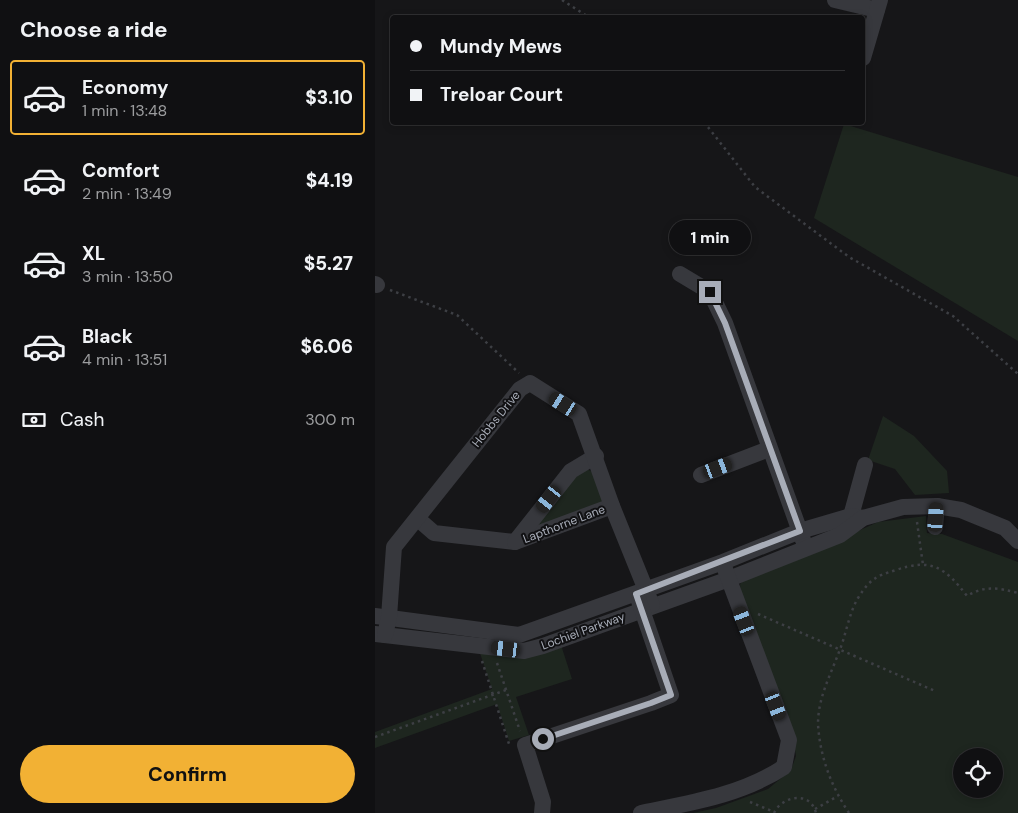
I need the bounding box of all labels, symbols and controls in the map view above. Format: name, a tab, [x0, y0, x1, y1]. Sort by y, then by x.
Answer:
text: Choose a ride	[20, 15, 168, 44]
text: Mundy Mews	[440, 34, 562, 59]
icon: car	[22, 75, 67, 120]
text: Economy	[82, 75, 169, 100]
text: Treloar Court	[440, 82, 563, 107]
text: $3.10	[305, 85, 353, 110]
text: 1 min · 13:48	[82, 100, 167, 121]
icon: car	[22, 158, 67, 203]
text: Comfort	[82, 158, 160, 183]
text: $4.19	[306, 168, 353, 193]
text: 2 min · 13:49	[82, 183, 172, 204]
callout: 1 min	[669, 220, 751, 254]
text: 1 min	[690, 227, 730, 248]
icon: car	[22, 241, 67, 286]
text: XL	[82, 241, 105, 266]
text: $5.27	[304, 251, 353, 276]
text: 3 min · 13:50	[82, 266, 173, 287]
route end	[699, 281, 721, 303]
icon: car	[22, 324, 67, 369]
text: Black	[82, 324, 133, 349]
text: $6.06	[300, 334, 353, 359]
text: 4 min · 13:51	[82, 349, 167, 370]
street label: Hobbs Drive	[468, 387, 524, 450]
car	[546, 390, 579, 418]
icon: cash	[20, 406, 48, 434]
text: Cash	[60, 407, 104, 432]
text: 300 m	[305, 409, 355, 430]
car	[701, 456, 734, 480]
car	[533, 483, 564, 515]
street label: Lapthorne Lane	[521, 501, 608, 547]
car	[927, 502, 944, 532]
car	[731, 604, 756, 638]
street label: Lochiel Parkway	[539, 608, 627, 654]
car	[490, 640, 521, 658]
car	[763, 689, 788, 723]
route start	[532, 728, 554, 750]
button: Confirm	[20, 745, 355, 803]
map controls	[953, 748, 1003, 798]
button: locate	[953, 748, 1003, 798]

